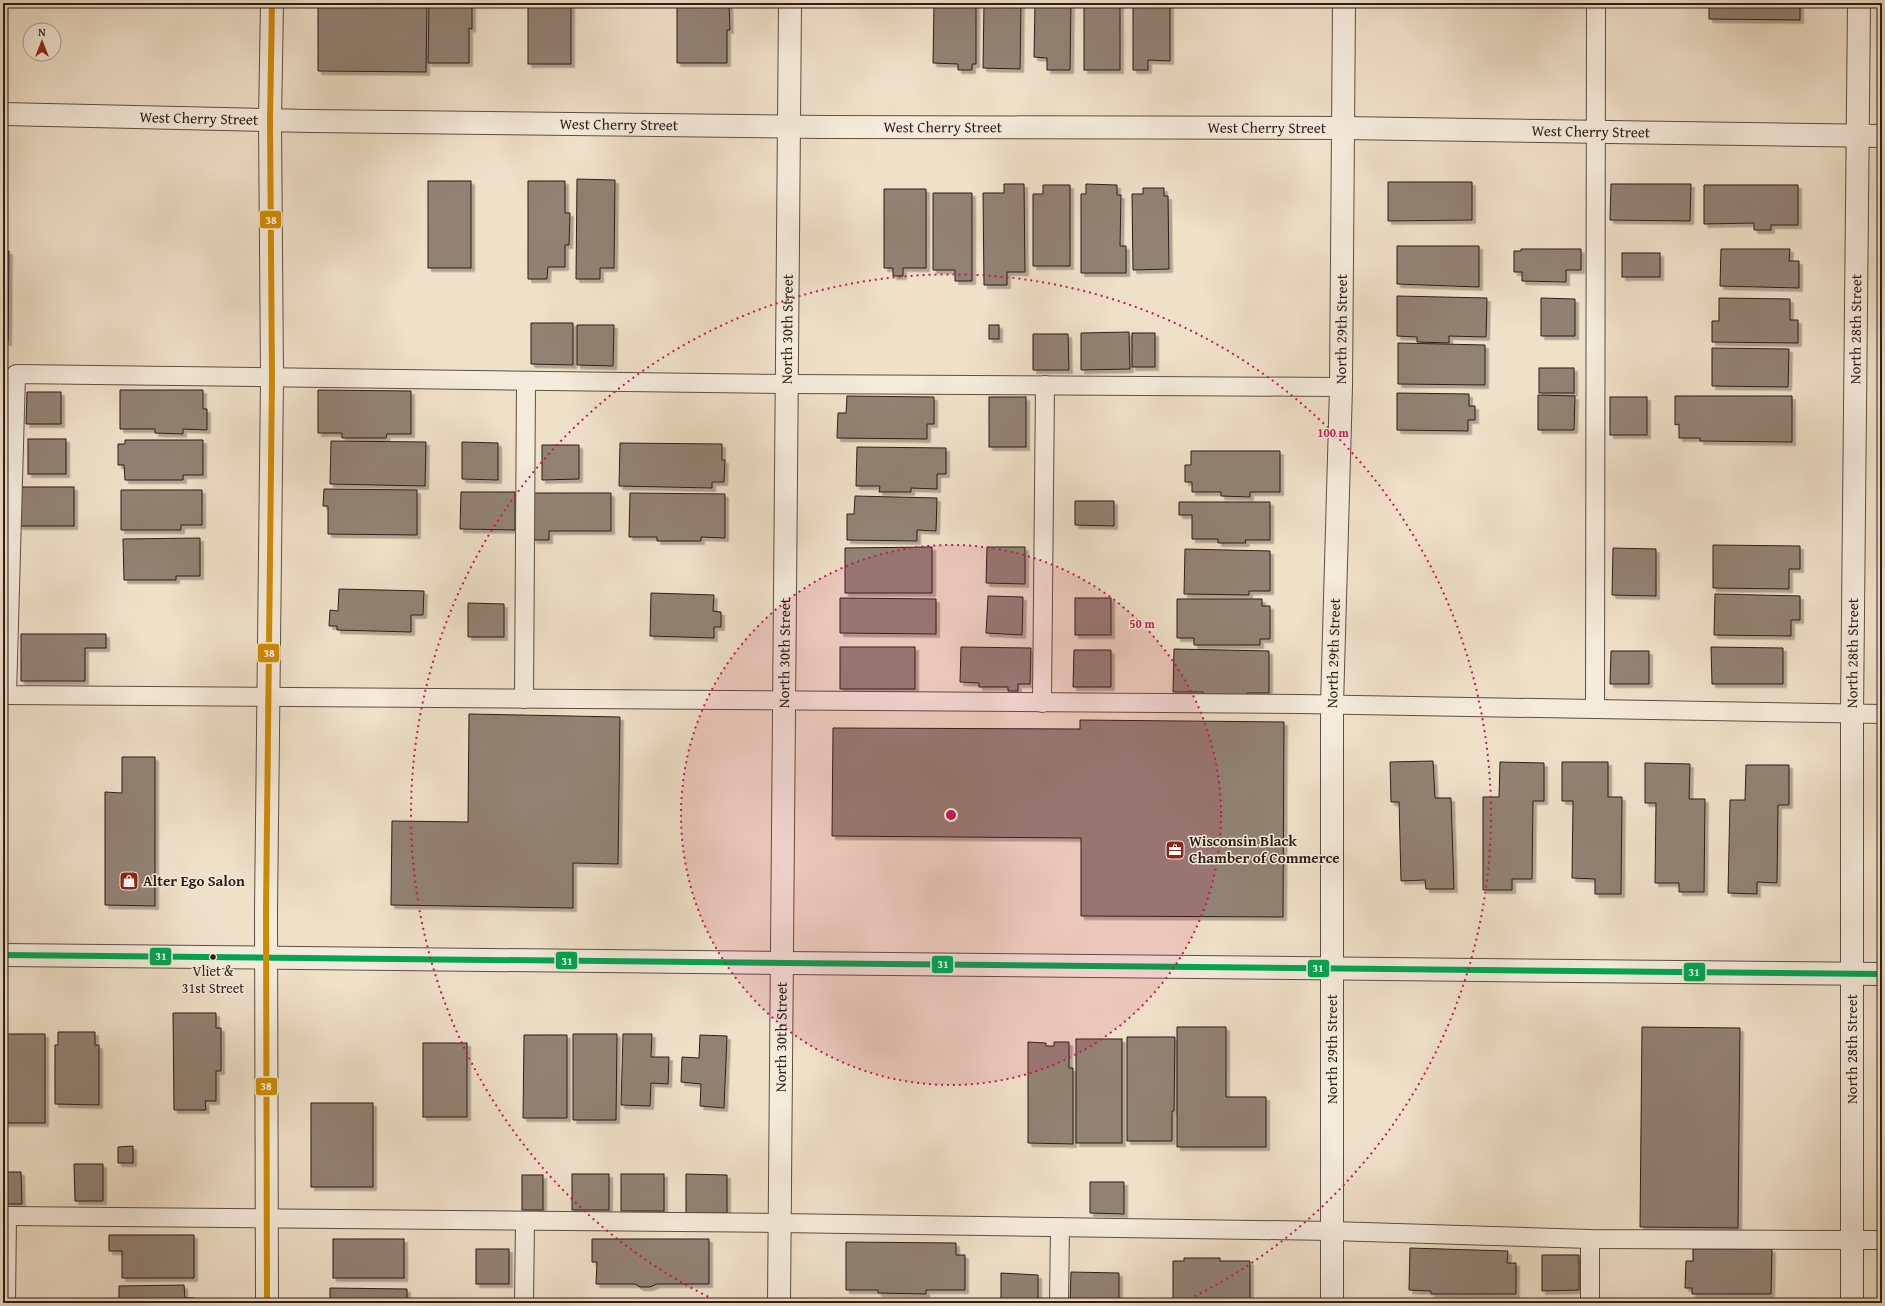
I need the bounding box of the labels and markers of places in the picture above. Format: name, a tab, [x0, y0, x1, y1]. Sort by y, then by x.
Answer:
centre of rings	[944, 808, 958, 822]
place label: Wisconsin Black Chamber of Commerce	[1189, 830, 1340, 868]
office icon: Wisconsin Black Chamber of Commerce	[1164, 839, 1186, 861]
shop icon: Alter Ego Salon	[118, 870, 140, 892]
place label: Alter Ego Salon	[143, 870, 245, 891]
marker: Vliet & 31st Street	[208, 952, 218, 962]
place label: Vliet & 31st Street	[182, 961, 244, 998]

